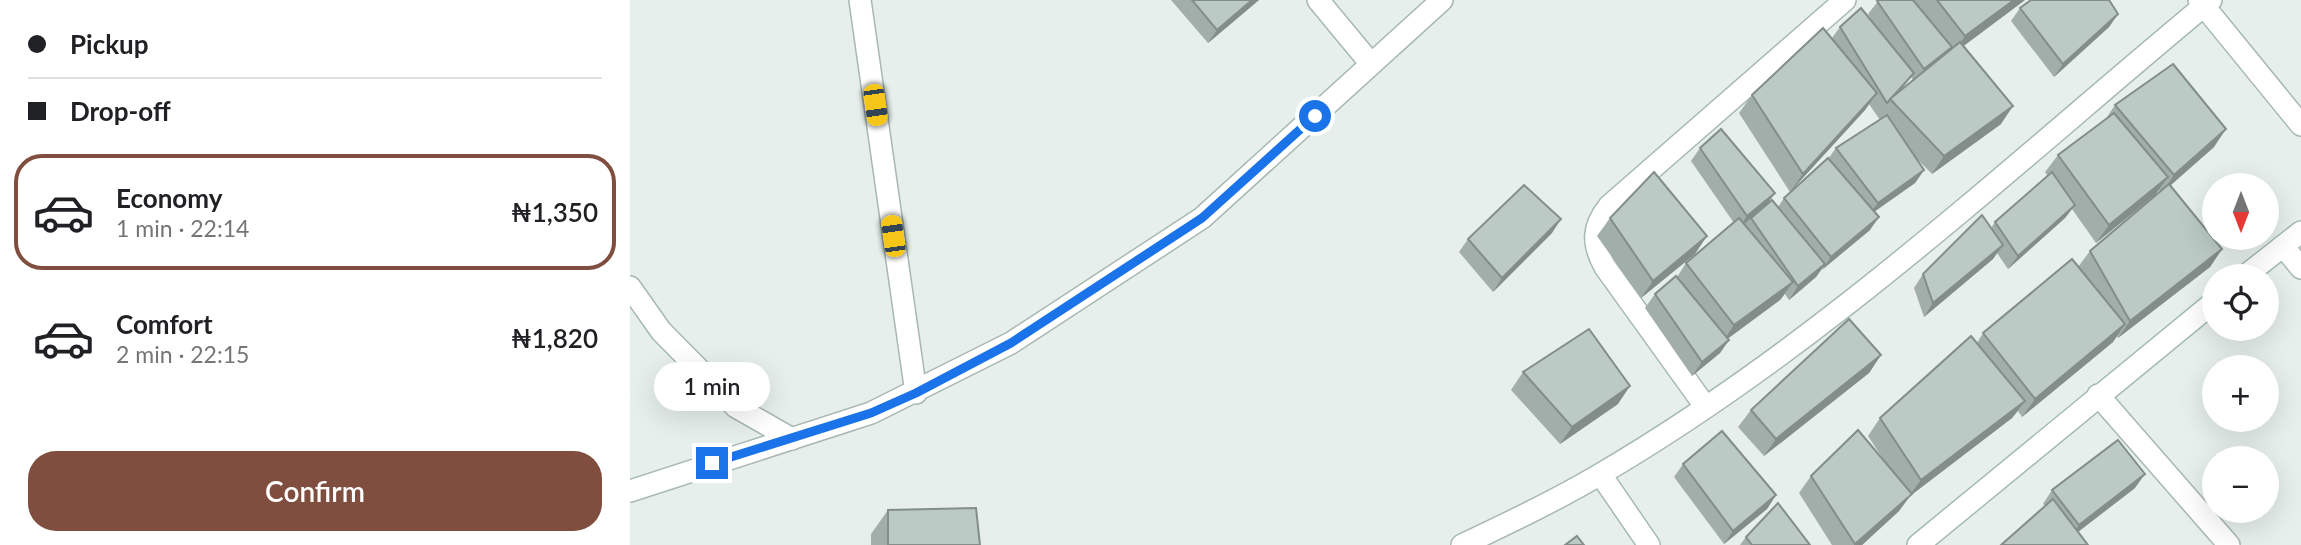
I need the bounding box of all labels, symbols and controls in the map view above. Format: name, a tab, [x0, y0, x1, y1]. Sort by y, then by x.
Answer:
text: Pickup	[70, 28, 149, 60]
car	[862, 83, 889, 127]
text: Drop-off	[70, 95, 171, 127]
route start	[1299, 100, 1331, 132]
north arrow	[2202, 173, 2278, 250]
map controls	[2202, 173, 2279, 523]
icon: car	[32, 181, 95, 244]
text: Economy	[116, 182, 222, 214]
text: ₦1,350	[511, 196, 598, 228]
text: 1 min · 22:14	[116, 214, 249, 242]
car	[880, 214, 907, 258]
button: locate	[2202, 264, 2279, 341]
icon: car	[32, 307, 95, 370]
text: Comfort	[116, 308, 213, 340]
text: ₦1,820	[511, 322, 598, 354]
text: 2 min · 22:15	[116, 340, 249, 368]
button: +	[2202, 355, 2279, 432]
callout: 1 min	[654, 362, 770, 410]
text: 1 min	[684, 372, 740, 400]
button: −	[2202, 446, 2279, 523]
route end	[696, 447, 728, 479]
button: Confirm	[28, 451, 602, 531]

